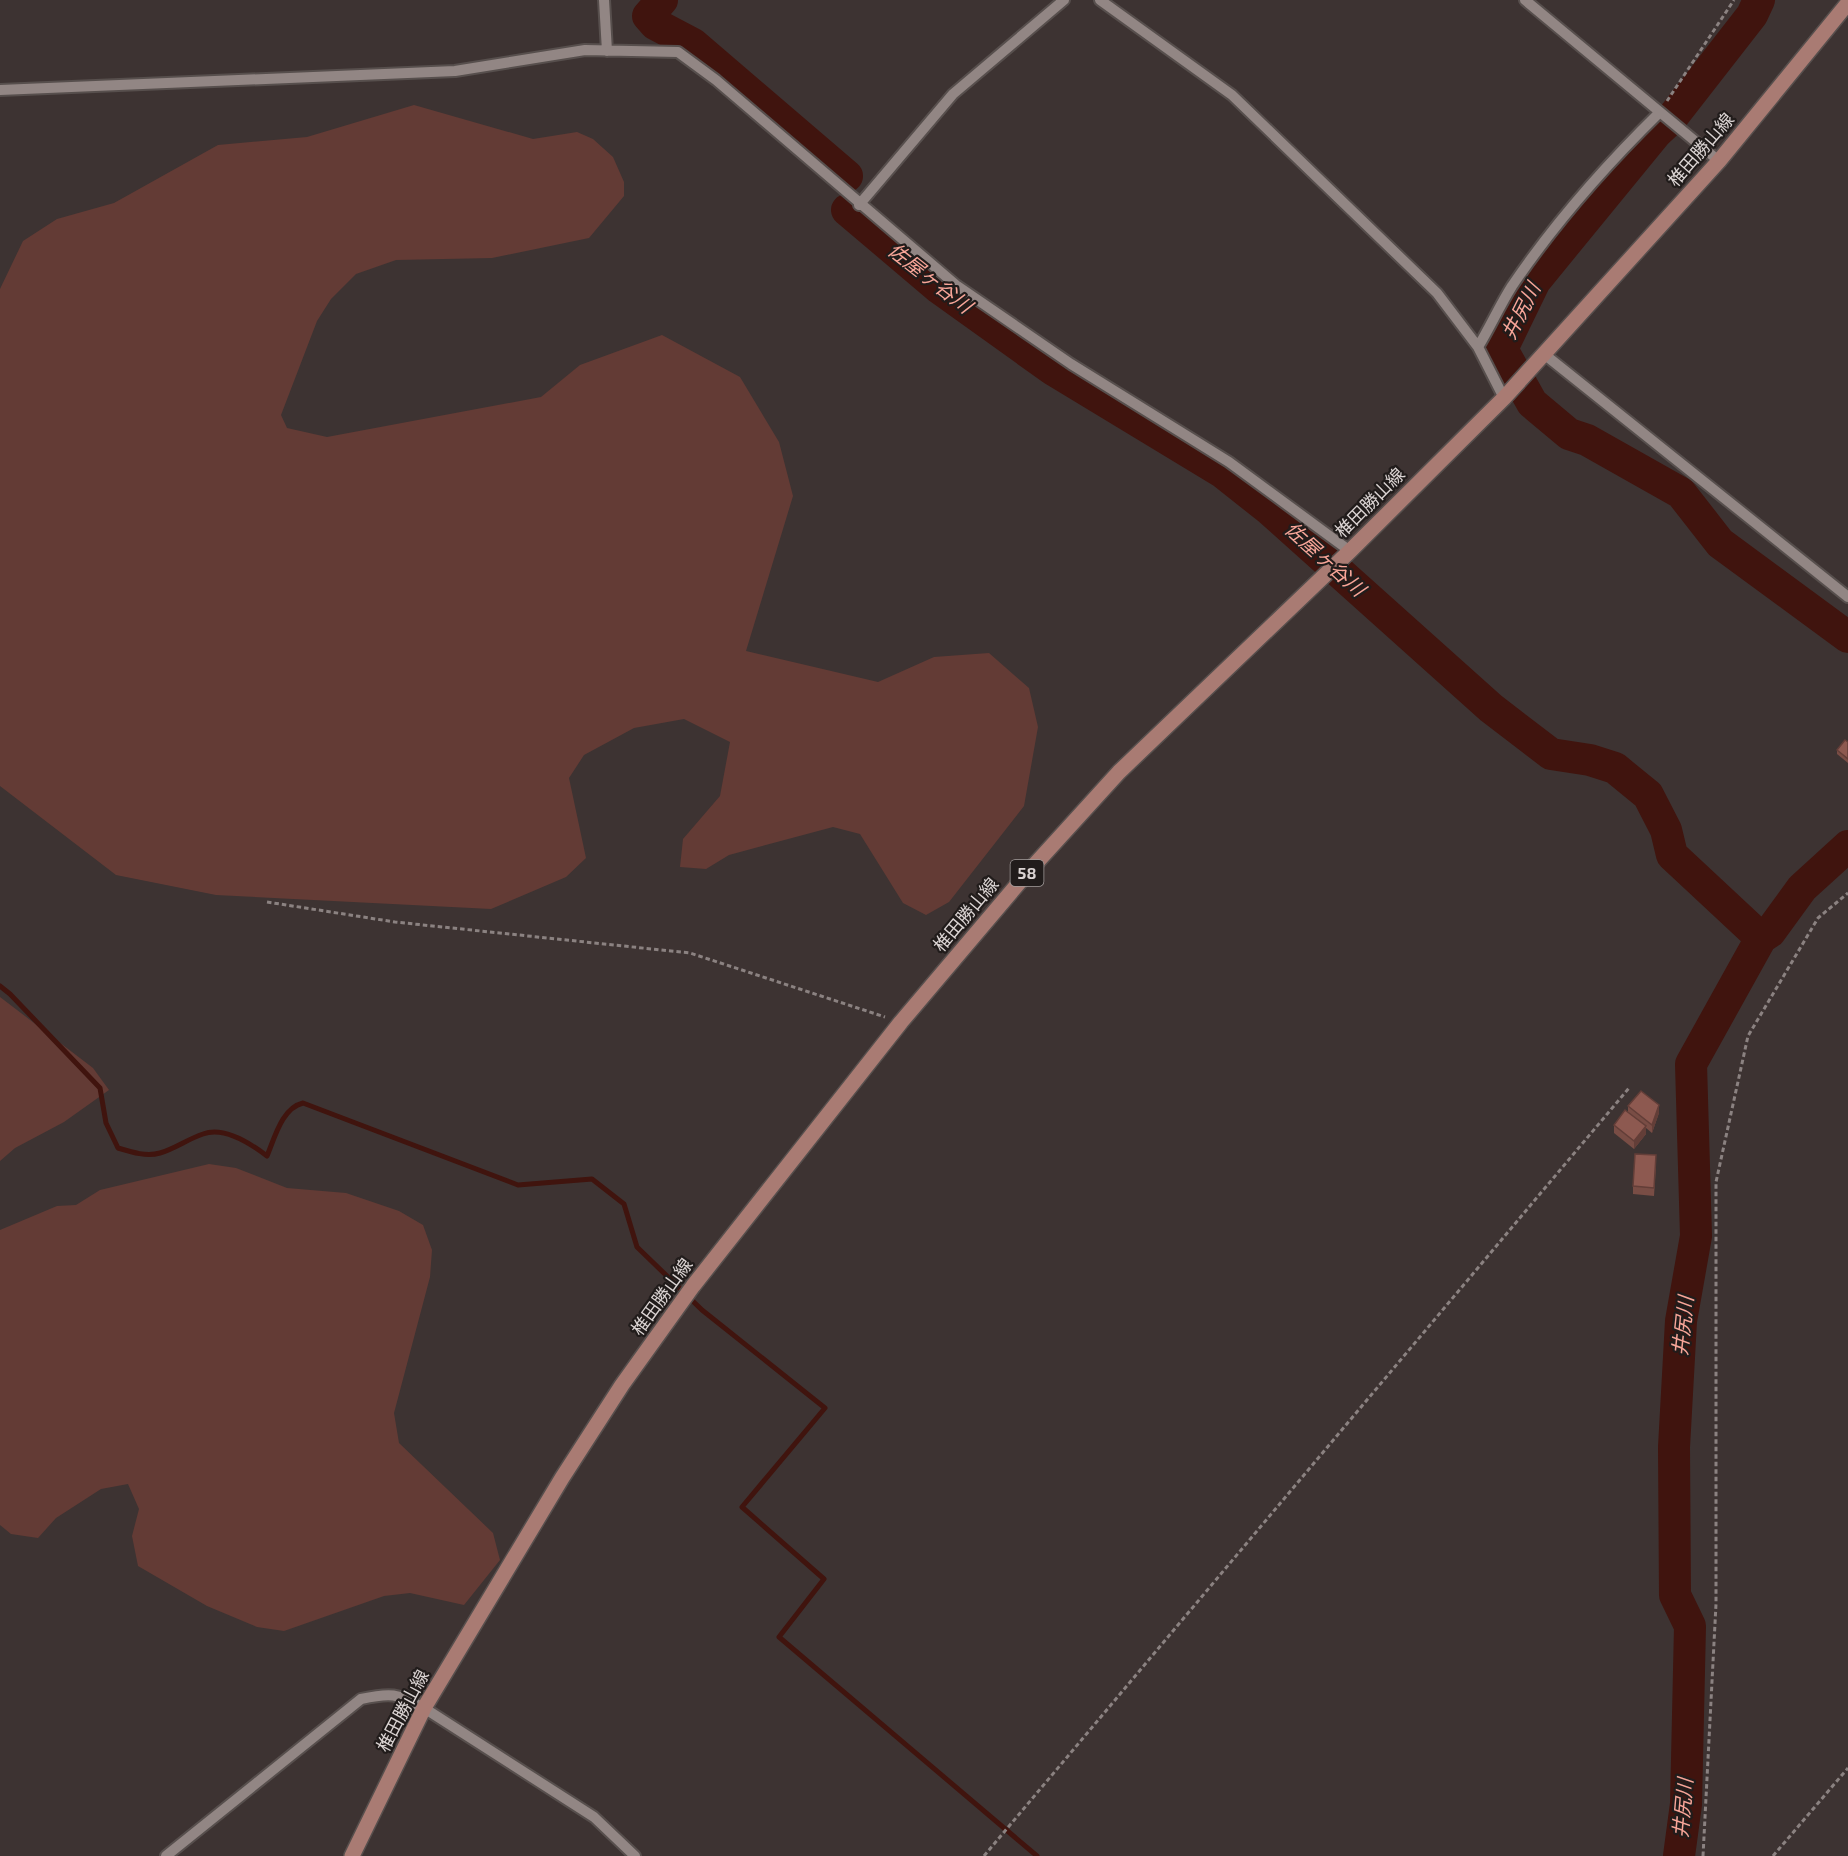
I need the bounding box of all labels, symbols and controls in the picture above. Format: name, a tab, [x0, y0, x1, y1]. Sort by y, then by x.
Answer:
street label: 椎田勝山線	[1662, 108, 1738, 191]
water label: 佐屋ヶ谷川	[884, 237, 979, 319]
water label: 井尻川	[1496, 277, 1545, 343]
street label: 椎田勝山線	[1330, 463, 1409, 542]
water label: 佐屋ヶ谷川	[1280, 516, 1372, 602]
road number: 58	[1010, 860, 1044, 886]
street label: 椎田勝山線	[928, 873, 1003, 956]
street label: 椎田勝山線	[626, 1254, 697, 1339]
water label: 井尻川	[1667, 1293, 1697, 1357]
street label: 椎田勝山線	[371, 1666, 433, 1755]
water label: 井尻川	[1667, 1775, 1697, 1839]

